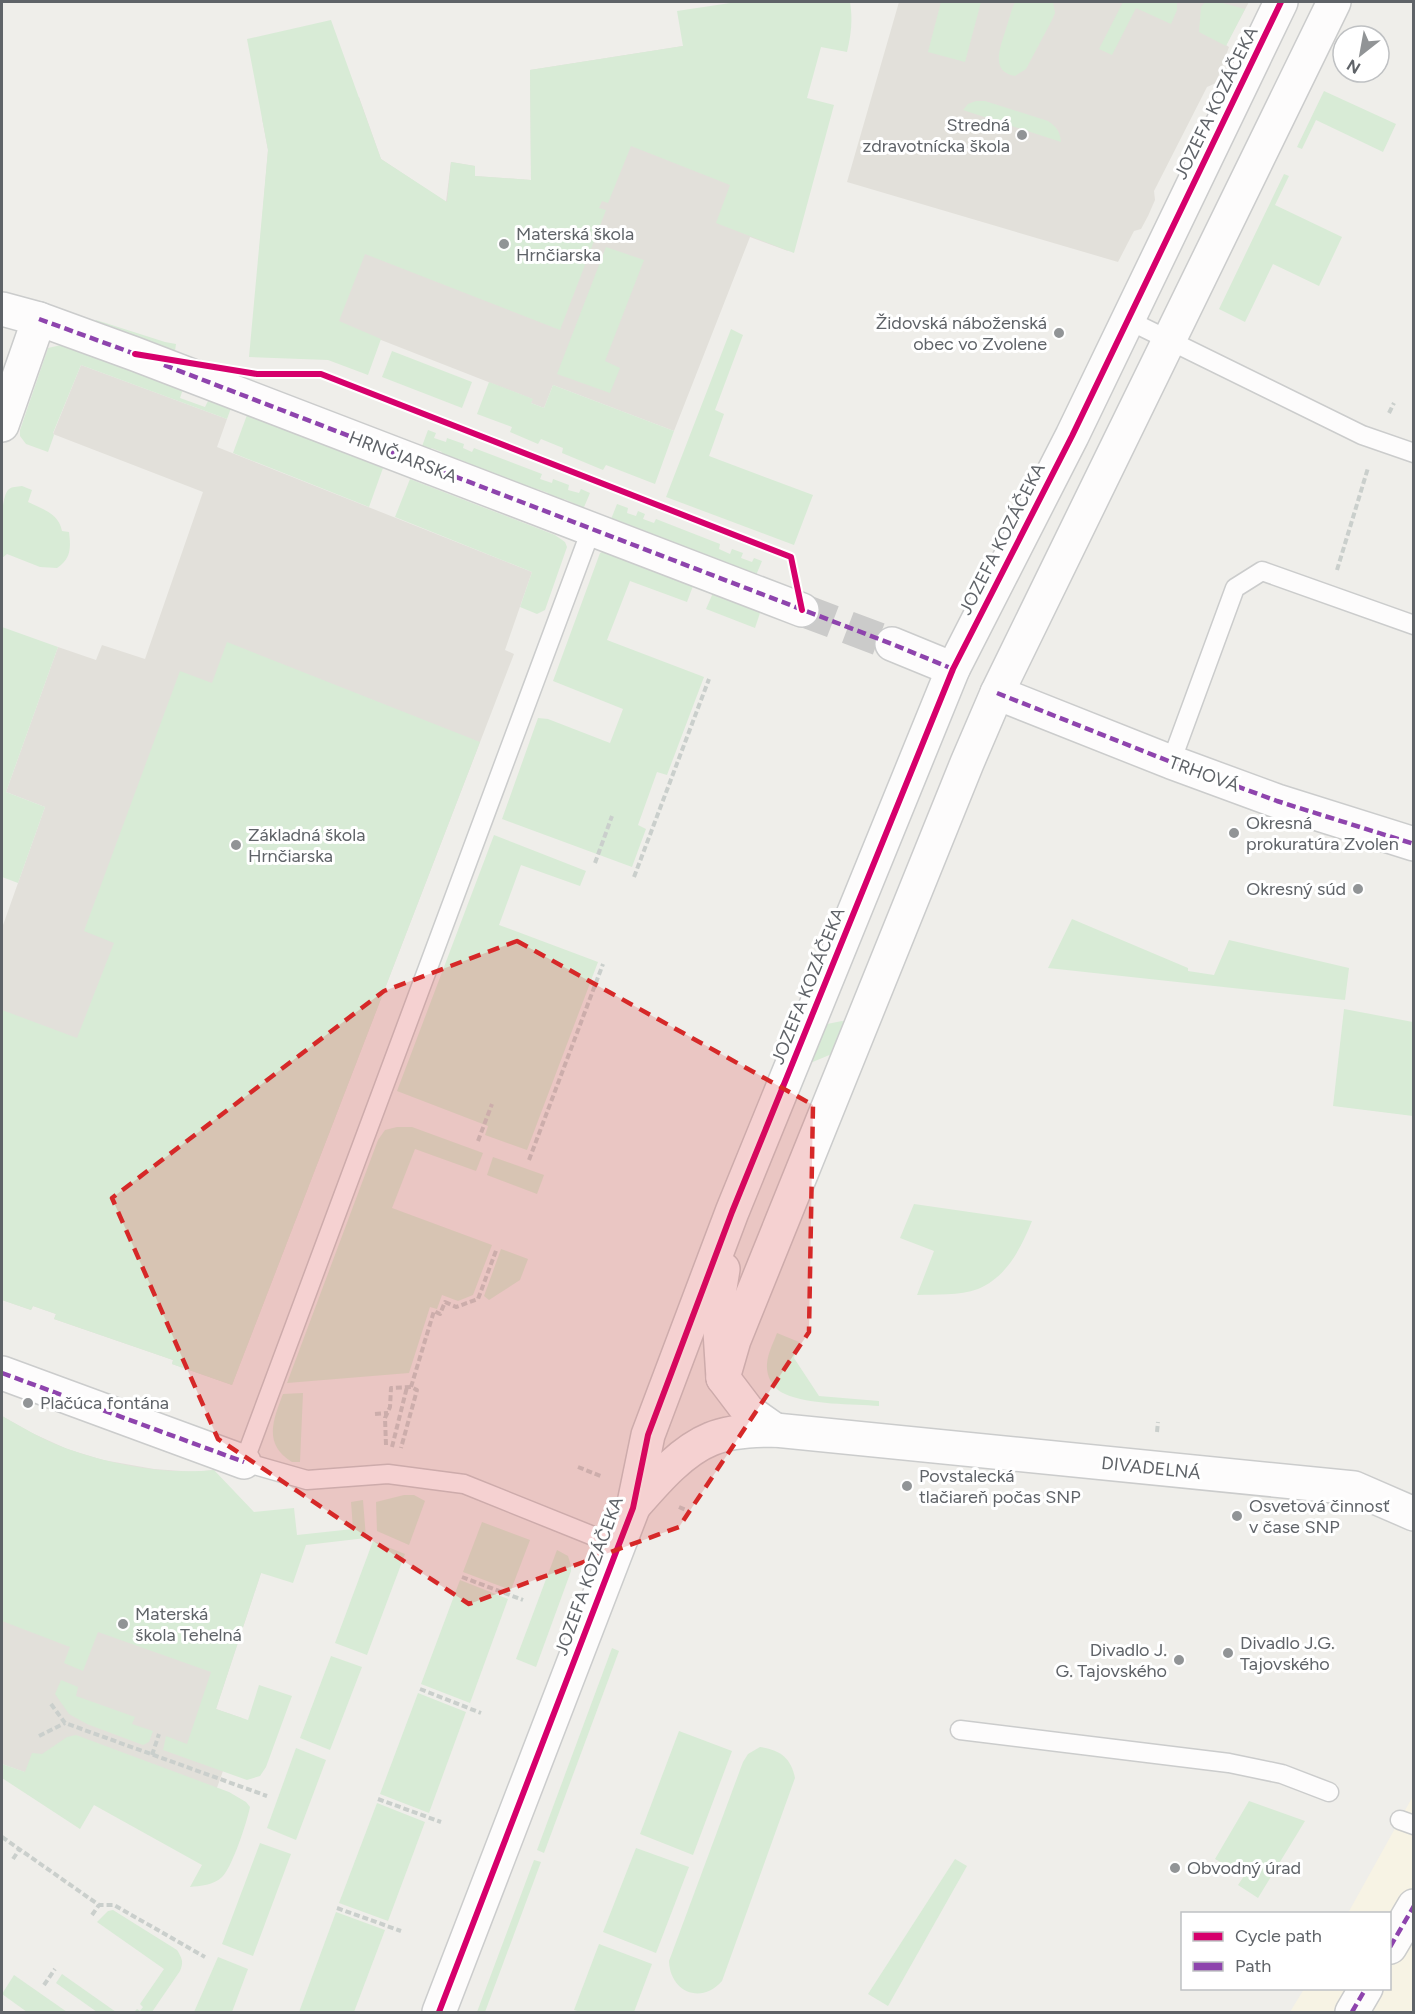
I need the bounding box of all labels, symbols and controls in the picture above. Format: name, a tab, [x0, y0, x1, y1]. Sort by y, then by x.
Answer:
street label: JOZEFA KOZÁČEKA	[1169, 23, 1263, 183]
north arrow	[1331, 24, 1391, 84]
text: N	[1343, 55, 1364, 78]
place label: Stredná zdravotnícka škola	[862, 114, 1010, 157]
marker: Stredná zdravotnícka škola	[1015, 128, 1029, 142]
place label: Materská škola Hrnčiarska	[516, 223, 634, 266]
marker: Materská škola Hrnčiarska	[497, 237, 511, 251]
place label: Židovská náboženská obec vo Zvolene	[876, 312, 1047, 355]
marker: Židovská náboženská obec vo Zvolene	[1052, 326, 1066, 340]
street label: HRNČIARSKA	[346, 426, 460, 488]
street label: JOZEFA KOZÁČEKA	[954, 459, 1050, 619]
street label: TRHOVÁ	[1166, 751, 1242, 797]
place label: Okresná prokuratúra Zvolen	[1246, 812, 1399, 855]
place label: Základná škola Hrnčiarska	[248, 824, 365, 867]
marker: Okresná prokuratúra Zvolen	[1227, 826, 1241, 840]
marker: Základná škola Hrnčiarska	[229, 838, 243, 852]
place label: Okresný súd	[1246, 878, 1346, 900]
marker: Okresný súd	[1351, 882, 1365, 896]
street label: JOZEFA KOZÁČEKA	[766, 904, 850, 1068]
place label: Plačúca fontána	[40, 1392, 169, 1414]
marker: Plačúca fontána	[21, 1396, 35, 1410]
street label: DIVADELNÁ	[1100, 1452, 1202, 1484]
place label: Povstalecká tlačiareň počas SNP	[919, 1465, 1081, 1508]
marker: Povstalecká tlačiareň počas SNP	[900, 1479, 914, 1493]
street label: JOZEFA KOZÁČEKA	[550, 1494, 628, 1658]
place label: Osvetová činnosť v čase SNP	[1249, 1495, 1390, 1538]
marker: Osvetová činnosť v čase SNP	[1230, 1509, 1244, 1523]
place label: Materská škola Tehelná	[135, 1603, 242, 1646]
marker: Materská škola Tehelná	[116, 1617, 130, 1631]
place label: Divadlo J.G. Tajovského	[1240, 1632, 1335, 1675]
place label: Divadlo J. G. Tajovského	[1055, 1639, 1167, 1682]
marker: Divadlo J.G. Tajovského	[1221, 1646, 1235, 1660]
marker: Divadlo J. G. Tajovského	[1172, 1653, 1186, 1667]
place label: Obvodný úrad	[1187, 1857, 1301, 1879]
marker: Obvodný úrad	[1168, 1861, 1182, 1875]
legend	[1181, 1912, 1391, 1990]
text: Cycle path	[1235, 1925, 1322, 1947]
text: Path	[1235, 1955, 1271, 1977]

